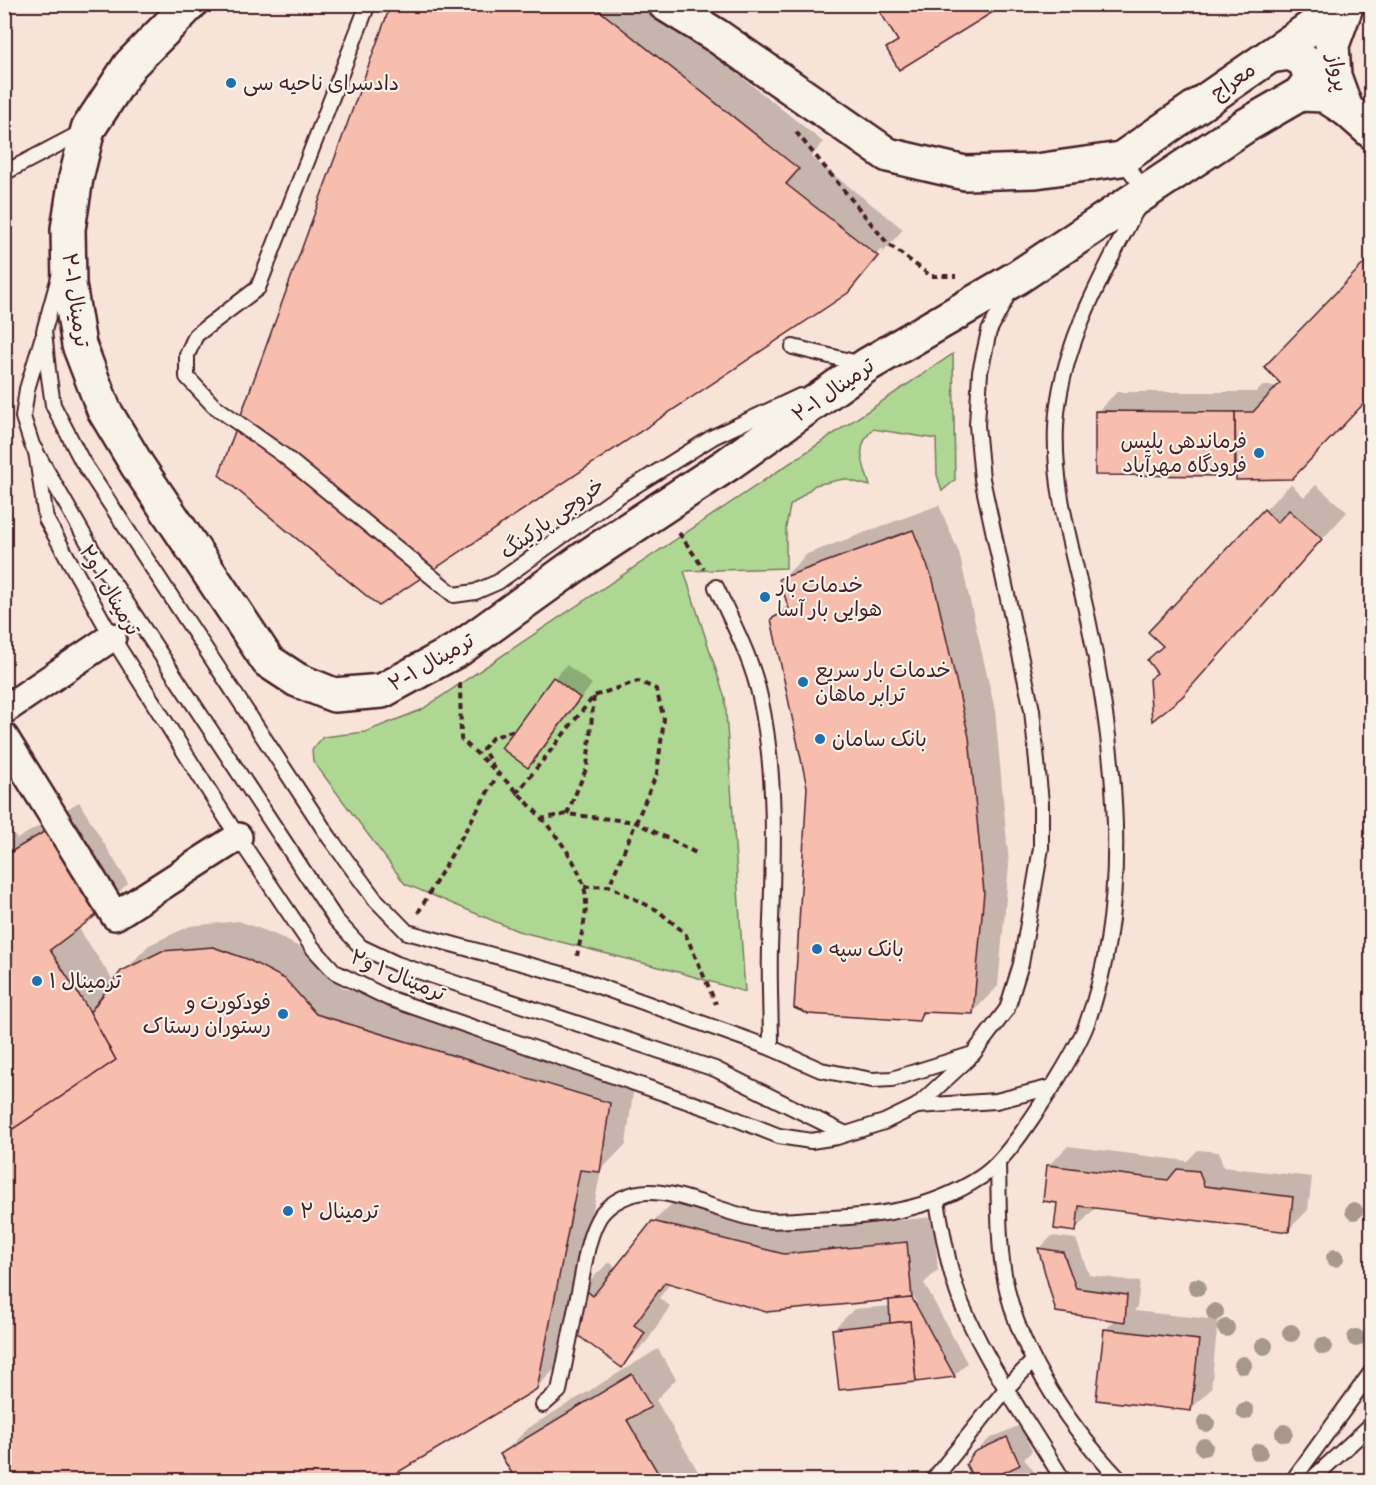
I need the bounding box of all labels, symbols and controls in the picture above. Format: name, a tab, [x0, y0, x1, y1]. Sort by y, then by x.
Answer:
street label: پرواز	[1321, 50, 1354, 94]
street label: معراج	[1205, 56, 1261, 107]
place label: دادسرای ناحیه سی	[243, 70, 399, 97]
marker: دادسرای ناحیه سی	[224, 76, 238, 90]
street label: ترمینال ۱-۲	[58, 251, 96, 349]
street label: ترمینال ۱-۲	[787, 352, 879, 427]
place label: فرماندهی پلیس فرودگاه مهرآباد	[1120, 428, 1247, 478]
marker: فرماندهی پلیس فرودگاه مهرآباد	[1252, 446, 1266, 460]
street label: خروجی پارکینگ	[495, 472, 610, 565]
street label: ترمینال ۱ و۲	[74, 540, 147, 640]
place label: خدمات بار هوایی بار آسا	[775, 572, 882, 623]
marker: خدمات بار هوایی بار آسا	[758, 590, 772, 604]
street label: ترمینال ۱-۲	[384, 627, 479, 696]
place label: خدمات بار سریع ترابر ماهان	[815, 657, 951, 707]
marker: خدمات بار سریع ترابر ماهان	[796, 675, 810, 689]
place label: بانک سامان	[832, 726, 927, 752]
marker: بانک سامان	[813, 732, 827, 746]
place label: بانک سپه	[829, 936, 904, 962]
marker: بانک سپه	[810, 942, 824, 956]
street label: ترمینال ۱ و۲	[347, 943, 450, 1006]
place label: ترمینال ۱	[49, 968, 122, 993]
marker: ترمینال ۱	[30, 974, 44, 988]
place label: فودکورت و رستوران رستاک	[142, 989, 271, 1040]
marker: فودکورت و رستوران رستاک	[276, 1007, 290, 1021]
place label: ترمینال ۲	[300, 1198, 379, 1223]
marker: ترمینال ۲	[281, 1204, 295, 1218]

